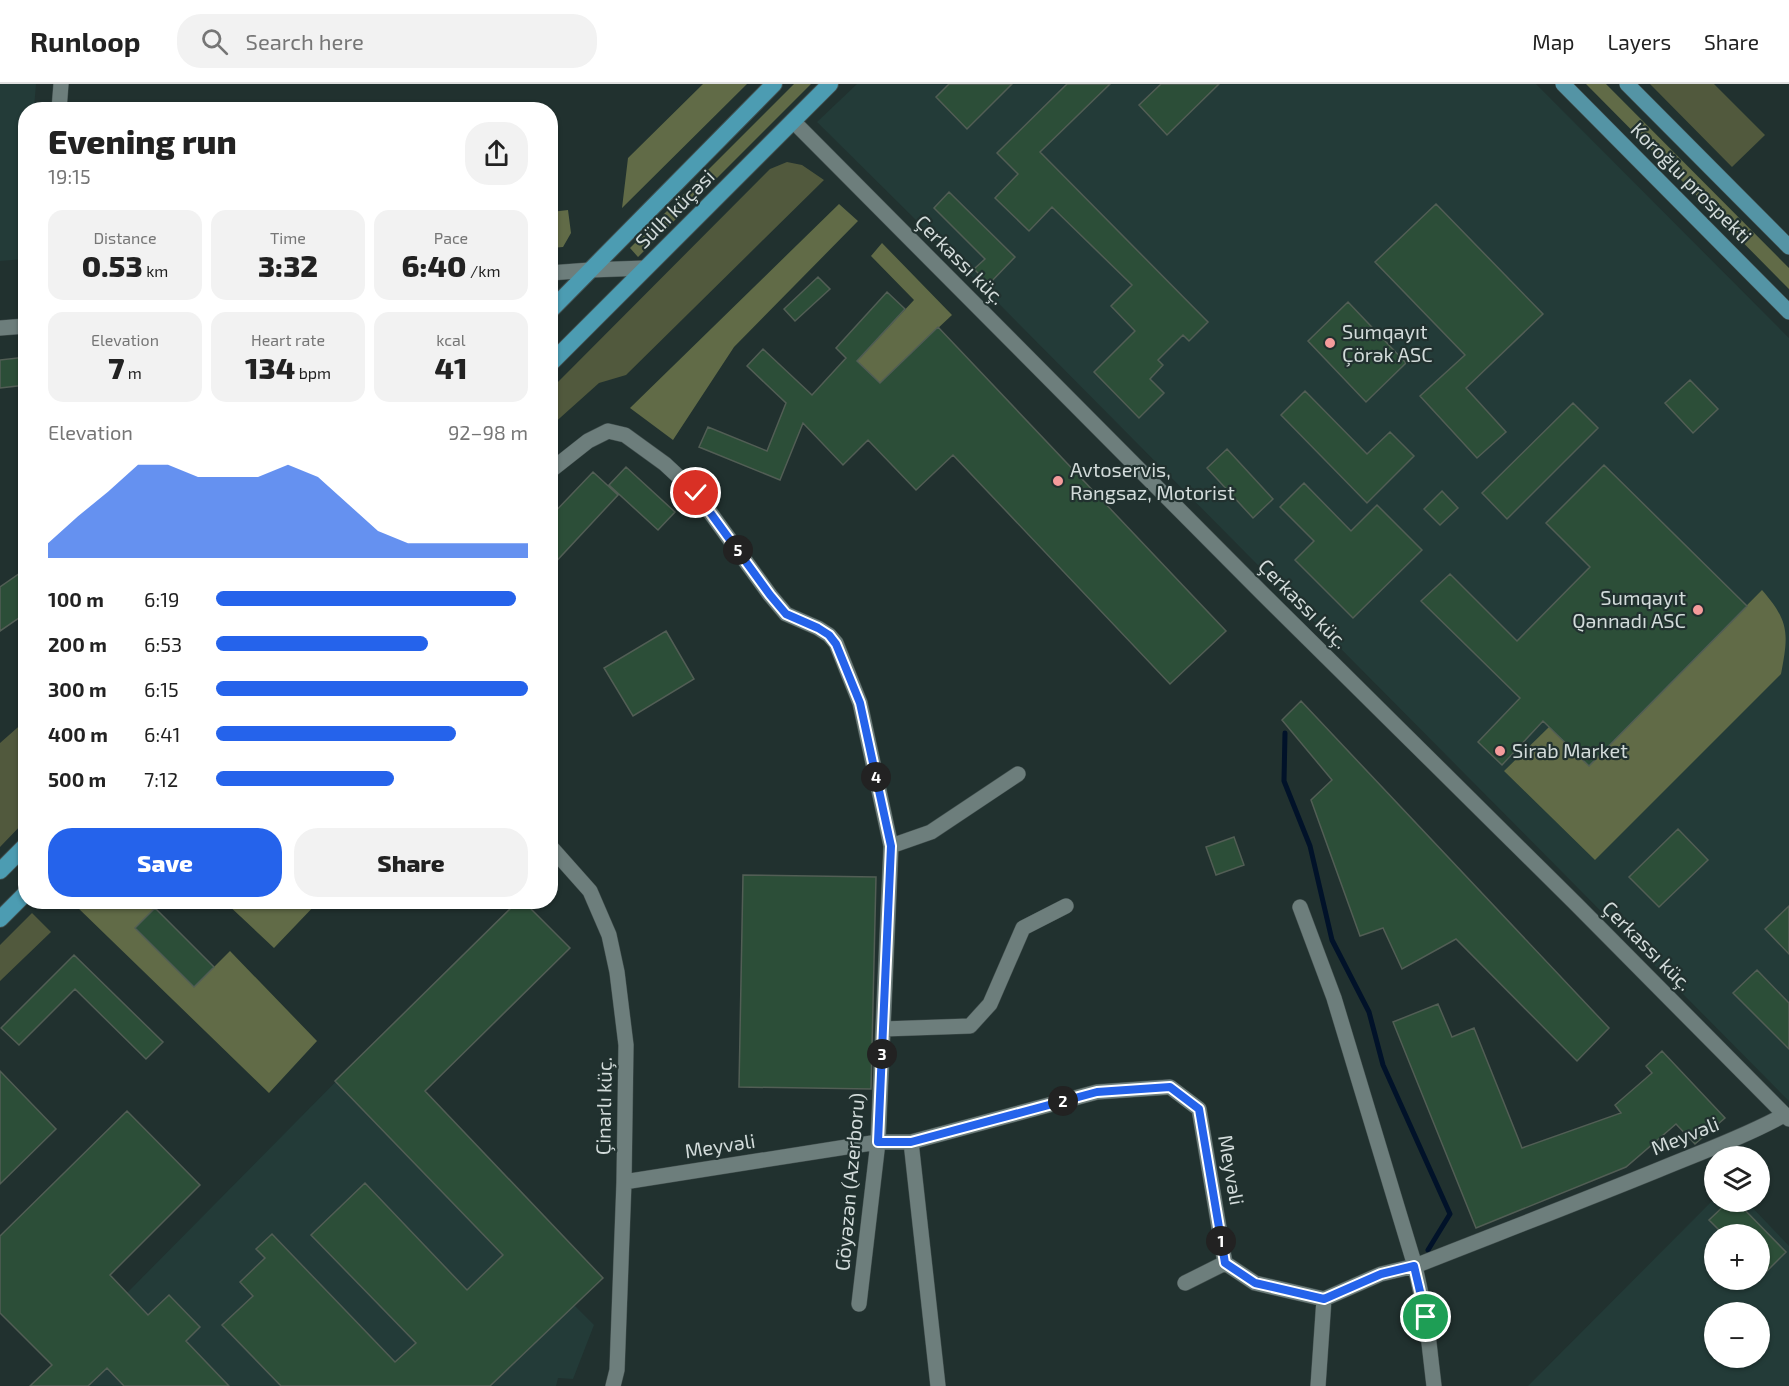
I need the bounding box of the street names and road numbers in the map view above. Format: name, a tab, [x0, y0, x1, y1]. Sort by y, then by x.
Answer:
street label: Koroğlu prospekti	[1626, 117, 1757, 248]
street label: Sülh küçəsi	[630, 164, 720, 254]
street label: Çerkassı küç.	[910, 209, 1011, 310]
street label: Çerkassı küç.	[1253, 553, 1354, 654]
street label: Çerkassı küç.	[1597, 895, 1698, 996]
street label: Çinarlı küç.	[590, 1057, 617, 1155]
street label: Göyəzən (Azerboru)	[829, 1092, 869, 1272]
street label: Meyvəli	[1647, 1111, 1722, 1160]
street label: Meyvəli	[683, 1128, 757, 1162]
street label: Meyvəli	[1214, 1133, 1250, 1207]

